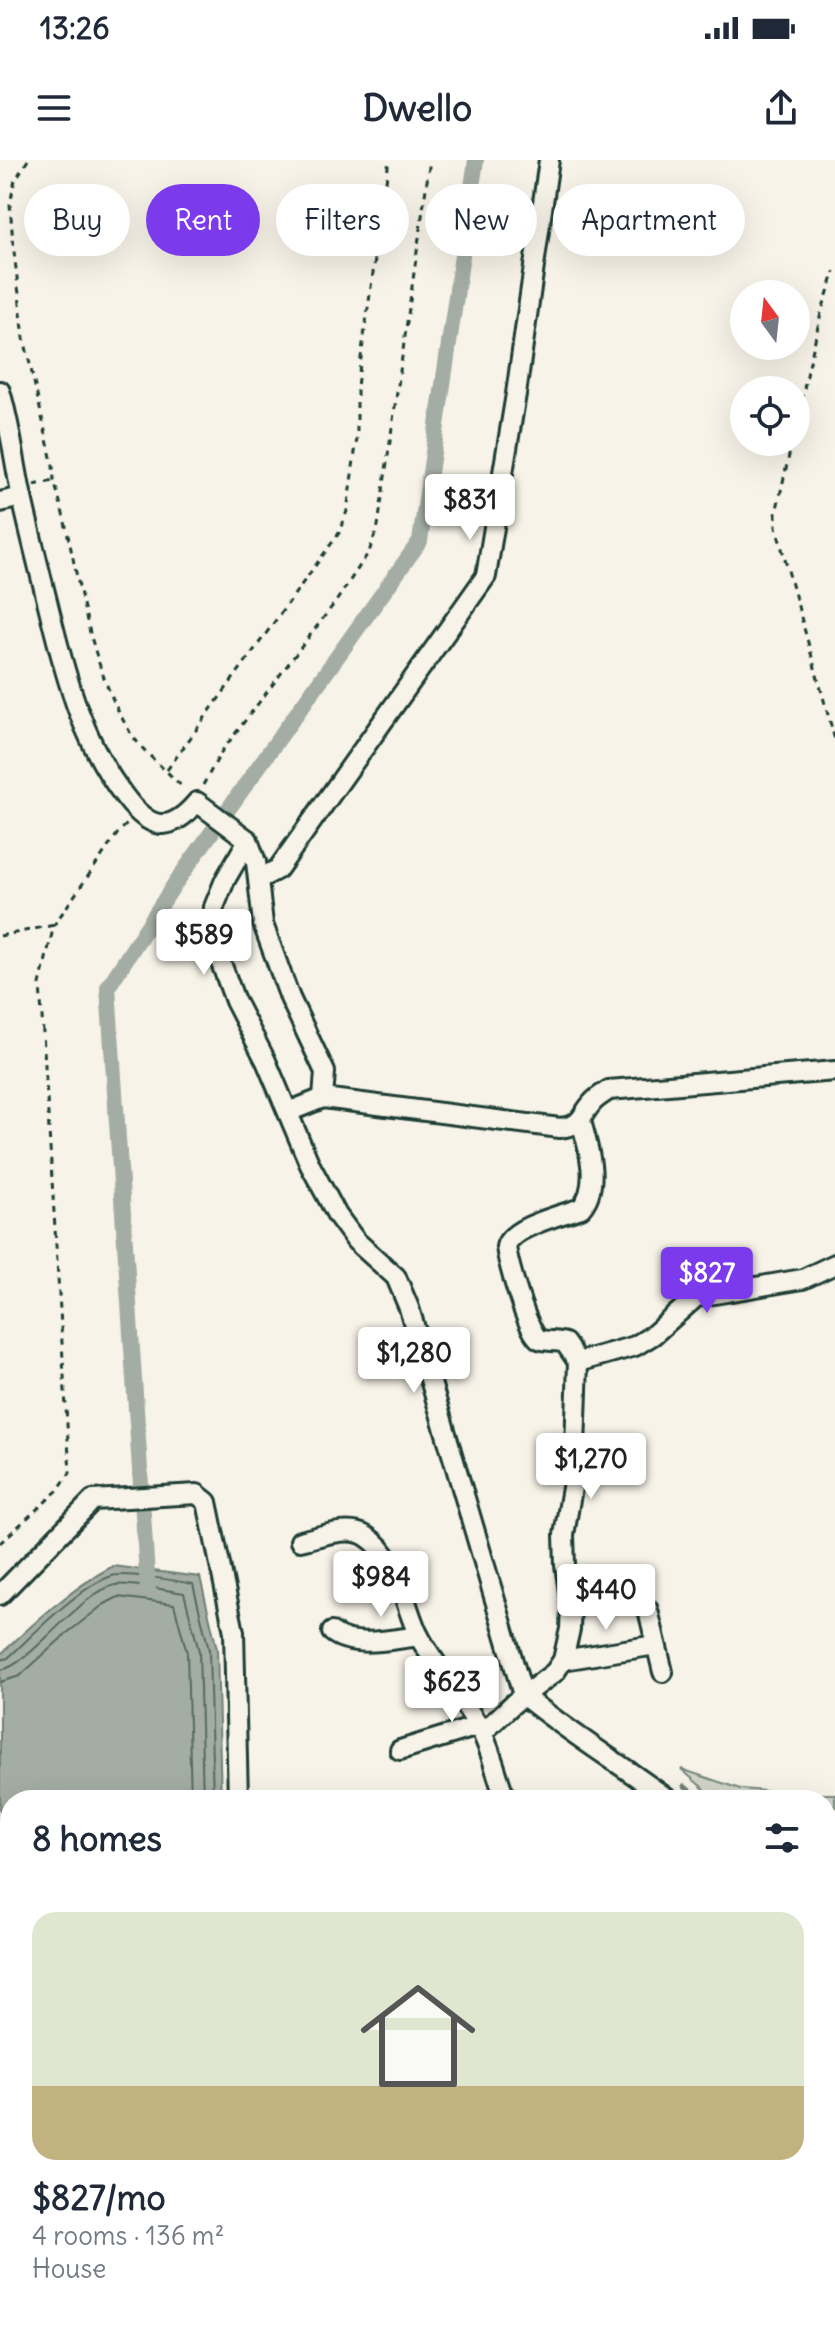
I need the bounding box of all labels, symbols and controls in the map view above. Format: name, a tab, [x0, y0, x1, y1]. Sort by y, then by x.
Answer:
text: 13:26	[40, 9, 109, 47]
icon: menu	[32, 86, 76, 130]
text: Dwello	[363, 86, 472, 131]
icon: share	[759, 86, 803, 130]
chip: Buy	[24, 184, 130, 256]
chip: Rent	[146, 184, 260, 256]
chip: Filters	[276, 184, 409, 256]
chip: New	[425, 184, 537, 256]
chip: Apartment	[553, 184, 745, 256]
north arrow	[730, 280, 810, 360]
map controls	[730, 280, 810, 456]
button: locate	[730, 376, 810, 456]
pin: $831	[423, 474, 517, 542]
text: $831	[443, 483, 497, 516]
pin: $589	[157, 909, 251, 977]
text: $589	[174, 918, 234, 951]
pin: $827	[660, 1247, 754, 1315]
text: $827	[679, 1256, 735, 1289]
pin: $1,280	[349, 1327, 479, 1395]
text: $1,280	[376, 1336, 452, 1369]
pin: $1,270	[526, 1433, 656, 1501]
text: $1,270	[554, 1442, 628, 1475]
pin: $984	[334, 1551, 428, 1619]
text: $984	[351, 1560, 411, 1593]
pin: $440	[559, 1564, 653, 1632]
text: $440	[575, 1573, 637, 1606]
pin: $623	[405, 1656, 499, 1724]
text: $623	[423, 1665, 481, 1698]
icon: filters	[760, 1816, 804, 1860]
text: 8 homes	[32, 1817, 162, 1860]
icon: home	[346, 1964, 490, 2108]
text: $827/mo	[32, 2176, 166, 2219]
text: 4 rooms · 136 m²	[32, 2219, 224, 2252]
text: House	[32, 2252, 106, 2285]

